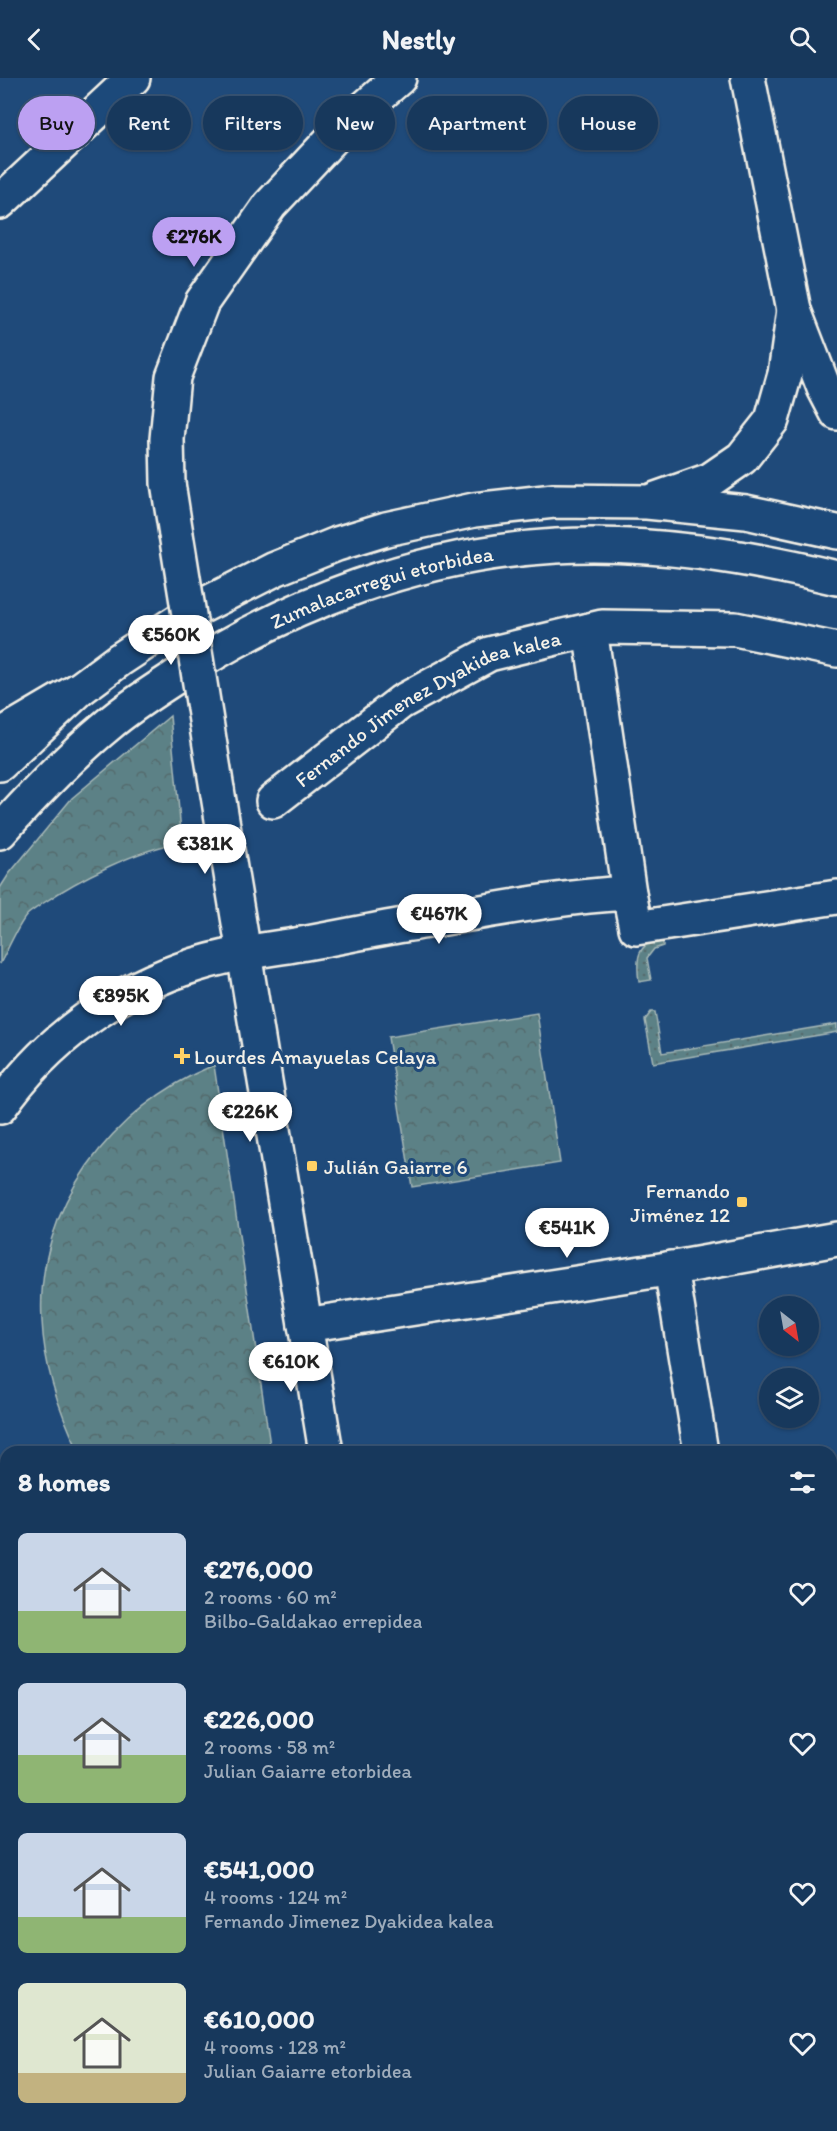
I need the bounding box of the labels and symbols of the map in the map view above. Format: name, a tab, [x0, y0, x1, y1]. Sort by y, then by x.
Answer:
pin: €276K	[152, 217, 236, 268]
street label: Zumalacarregui etorbidea	[266, 540, 495, 634]
pin: €560K	[129, 615, 213, 666]
street label: Fernando Jimenez Dyakidea kalea	[290, 625, 563, 792]
pin: €381K	[163, 824, 247, 875]
pin: €467K	[397, 894, 481, 945]
pin: €895K	[79, 976, 163, 1027]
place label: Lourdes Amayuelas Celaya	[194, 1044, 436, 1069]
marker: Lourdes Amayuelas Celaya	[175, 1049, 189, 1063]
pin: €226K	[208, 1092, 292, 1143]
place label: Julián Gaiarre 6	[324, 1154, 468, 1179]
marker: Julián Gaiarre 6	[305, 1159, 319, 1173]
place label: Fernando Jiménez 12	[630, 1178, 730, 1227]
marker: Fernando Jiménez 12	[735, 1195, 749, 1209]
pin: €541K	[525, 1208, 609, 1259]
north arrow	[759, 1296, 819, 1356]
pin: €610K	[249, 1342, 333, 1393]

